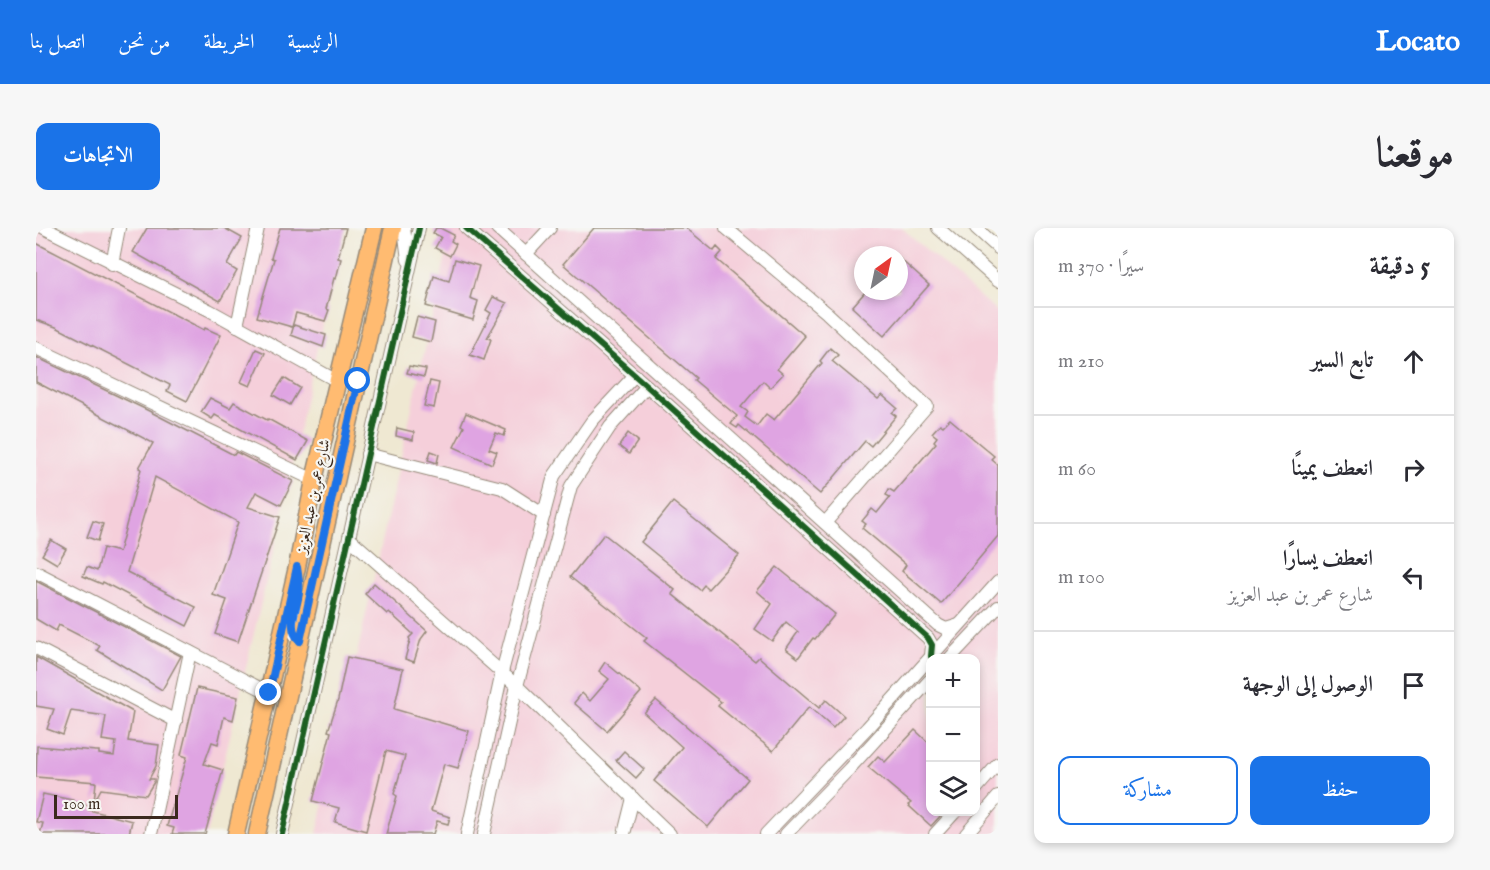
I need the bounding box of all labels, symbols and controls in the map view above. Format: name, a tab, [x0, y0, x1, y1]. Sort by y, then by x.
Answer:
text: Locato	[1376, 25, 1460, 60]
text: اتصل بنا	[30, 29, 85, 56]
text: من نحن	[118, 29, 170, 56]
text: الخريطة	[203, 29, 255, 56]
text: الرئيسية	[288, 29, 338, 56]
button: الاتجاهات	[36, 123, 160, 190]
text: موقعنا	[1376, 128, 1454, 181]
north arrow	[854, 246, 908, 300]
text: 5 دقيقة	[1370, 250, 1430, 283]
text: سيرًا · 370 m	[1058, 254, 1144, 279]
icon: ahead	[1397, 345, 1430, 378]
text: تابع السير	[1311, 347, 1373, 375]
text: 210 m	[1058, 349, 1104, 374]
route start	[344, 367, 370, 393]
street label: شارع عمر بن عبد العزيز	[292, 438, 338, 558]
icon: right	[1397, 453, 1430, 486]
text: انعطف يمينًا	[1292, 455, 1373, 483]
text: 60 m	[1058, 457, 1096, 482]
text: انعطف يسارًا	[1283, 545, 1373, 573]
icon: left	[1397, 561, 1430, 594]
text: 100 m	[1058, 565, 1105, 590]
text: شارع عمر بن عبد العزيز	[1228, 583, 1373, 608]
map controls	[926, 654, 980, 816]
button: +	[926, 654, 980, 708]
icon: arrive	[1397, 669, 1430, 702]
text: الوصول إلى الوجهة	[1243, 671, 1373, 699]
route end	[255, 679, 281, 705]
button: −	[926, 708, 980, 762]
button: مشاركة	[1058, 756, 1238, 825]
button: حفظ	[1250, 756, 1430, 825]
button: layers	[926, 762, 980, 816]
scale bar	[54, 792, 178, 820]
text: 100 m	[63, 795, 100, 815]

